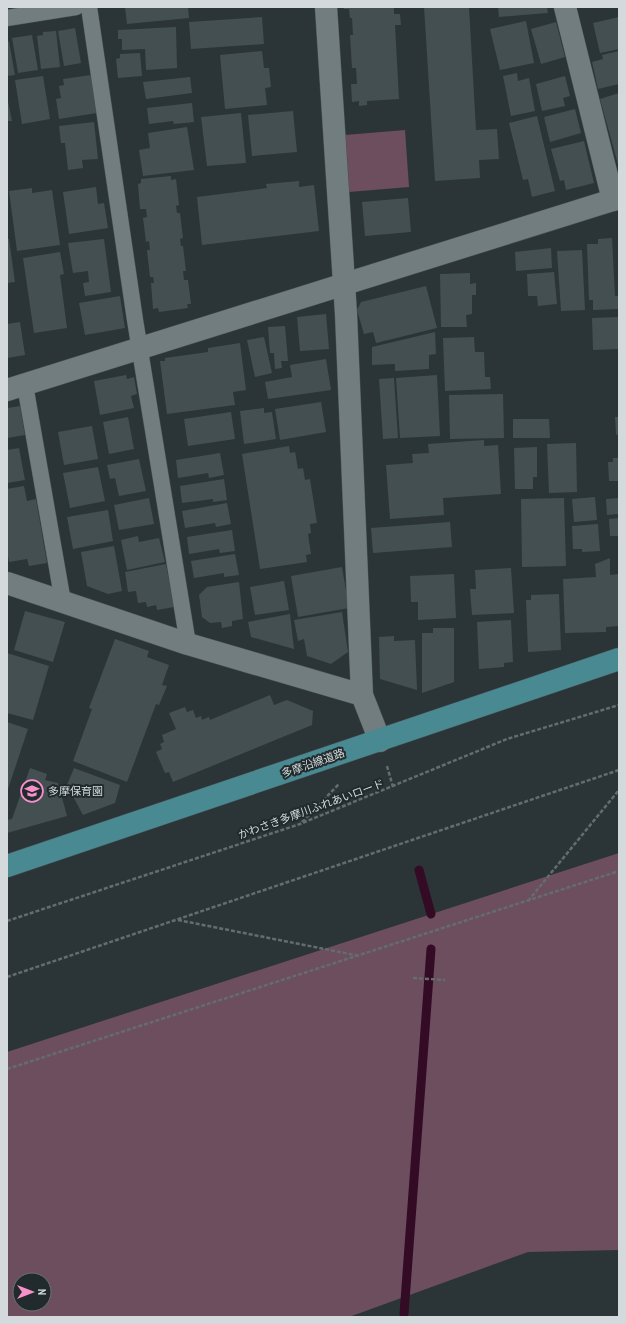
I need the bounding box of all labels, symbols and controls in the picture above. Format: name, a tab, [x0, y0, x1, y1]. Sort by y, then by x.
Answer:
street label: 多摩沿線道路	[280, 746, 346, 780]
street label: かわさき多摩川ふれあいロード	[236, 776, 386, 842]
school or university icon: 多摩保育園	[19, 778, 45, 804]
place label: 多摩保育園	[48, 784, 103, 798]
north arrow	[12, 1272, 52, 1312]
text: N	[35, 1289, 49, 1295]

